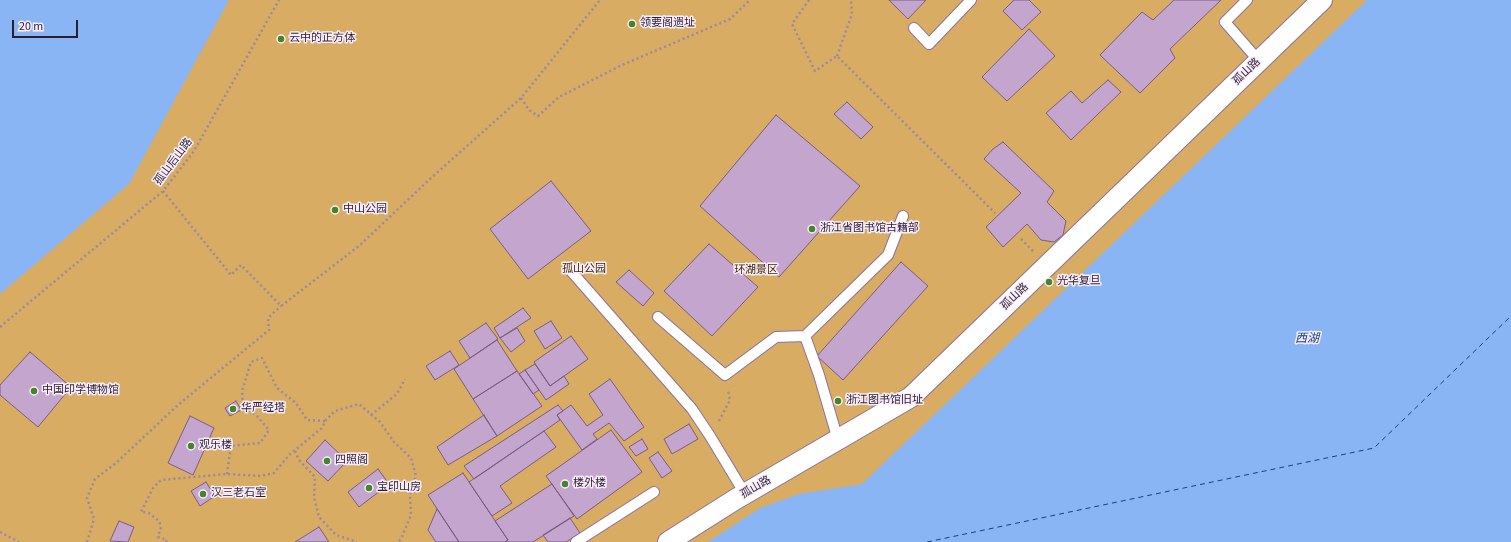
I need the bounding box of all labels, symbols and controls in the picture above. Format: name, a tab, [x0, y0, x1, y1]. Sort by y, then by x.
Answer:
scale bar	[14, 12, 80, 38]
place label: 领要阁遗址	[640, 17, 695, 31]
text: 20 m	[19, 18, 43, 35]
marker: 领要阁遗址	[627, 19, 637, 29]
place label: 云中的正方体	[289, 32, 355, 46]
marker: 云中的正方体	[276, 34, 286, 44]
street label: 孤山路	[1231, 56, 1263, 88]
street label: 孤山后山路	[152, 136, 196, 188]
place label: 中山公园	[343, 203, 387, 217]
marker: 中山公园	[330, 205, 340, 215]
place label: 浙江省图书馆古籍部	[820, 222, 919, 236]
marker: 浙江省图书馆古籍部	[807, 224, 817, 234]
park label: 孤山公园	[562, 263, 606, 277]
park label: 环湖景区	[734, 264, 778, 278]
place label: 光华复旦	[1057, 275, 1101, 289]
marker: 光华复旦	[1044, 277, 1054, 287]
street label: 孤山路	[999, 281, 1031, 313]
water label: 西湖	[1295, 332, 1319, 346]
place label: 中国印学博物馆	[42, 384, 119, 398]
marker: 中国印学博物馆	[29, 386, 39, 396]
place label: 浙江图书馆旧址	[846, 394, 923, 408]
marker: 浙江图书馆旧址	[833, 396, 843, 406]
place label: 华严经塔	[241, 402, 285, 416]
marker: 华严经塔	[228, 404, 238, 414]
place label: 观乐楼	[199, 439, 232, 453]
marker: 观乐楼	[186, 441, 196, 451]
place label: 四照阁	[335, 454, 368, 468]
marker: 四照阁	[322, 456, 332, 466]
street label: 孤山路	[738, 474, 774, 502]
place label: 楼外楼	[573, 477, 606, 491]
marker: 楼外楼	[560, 479, 570, 489]
place label: 宝印山房	[377, 481, 421, 495]
marker: 宝印山房	[364, 483, 374, 493]
place label: 汉三老石室	[211, 487, 266, 501]
marker: 汉三老石室	[198, 489, 208, 499]

